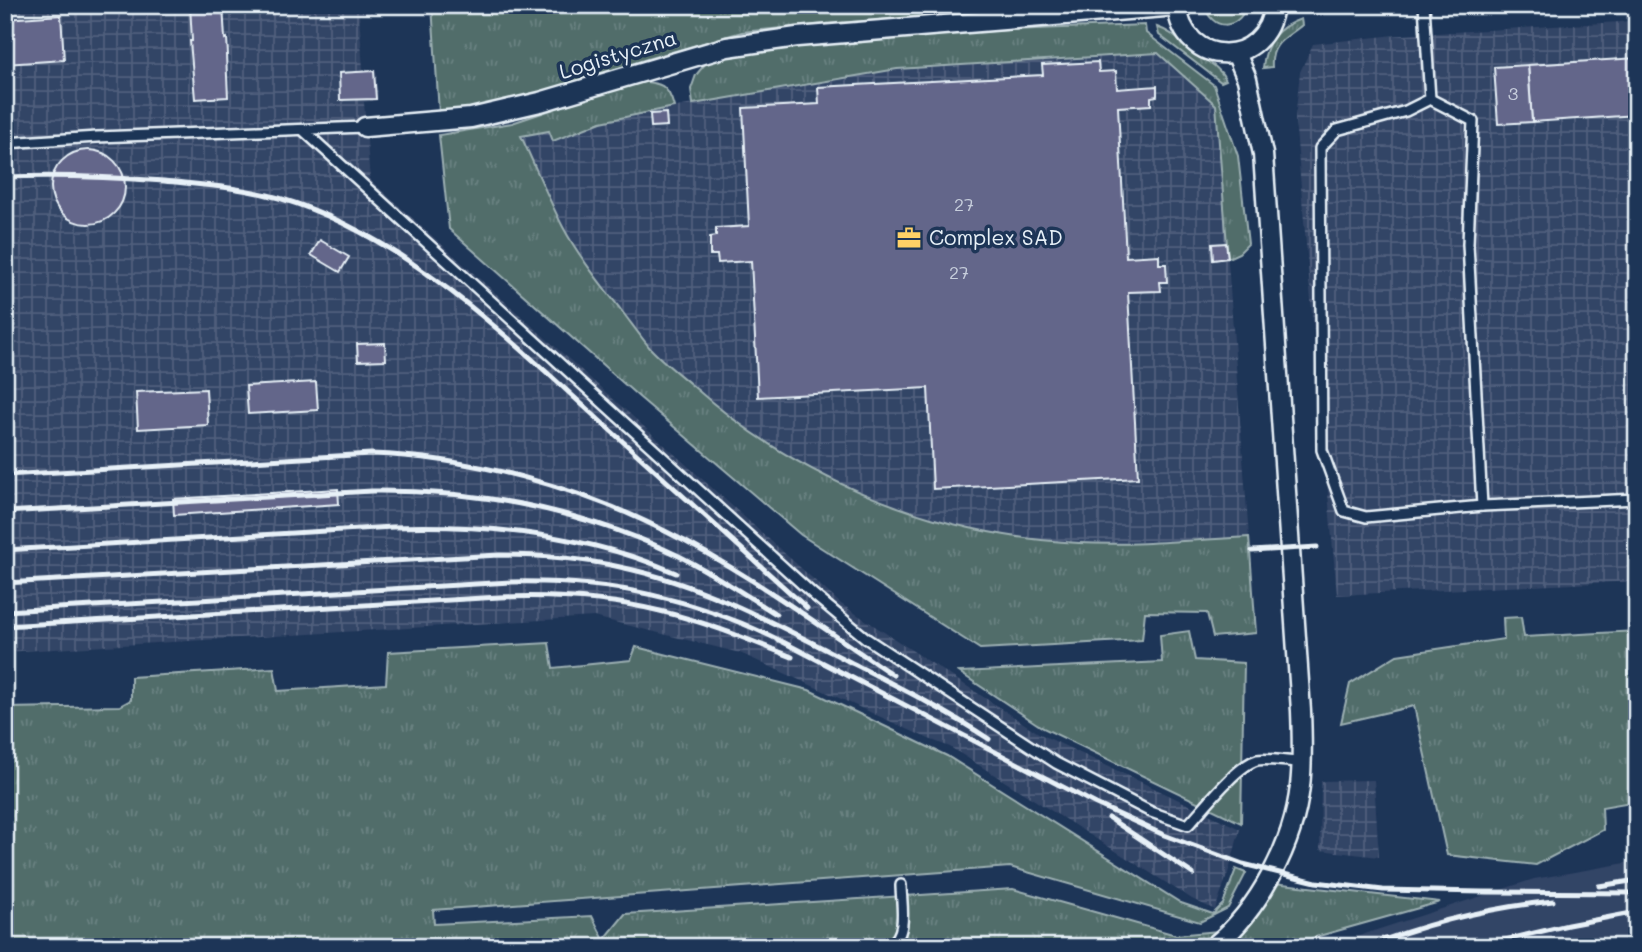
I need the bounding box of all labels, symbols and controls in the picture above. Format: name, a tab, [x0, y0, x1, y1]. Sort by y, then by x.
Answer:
street label: Logistyczna	[556, 23, 679, 84]
house number: 3	[1508, 81, 1518, 105]
house number: 27	[954, 192, 974, 216]
place label: Complex SAD	[929, 223, 1063, 250]
office icon: Complex SAD	[895, 224, 923, 252]
house number: 27	[949, 260, 969, 284]

